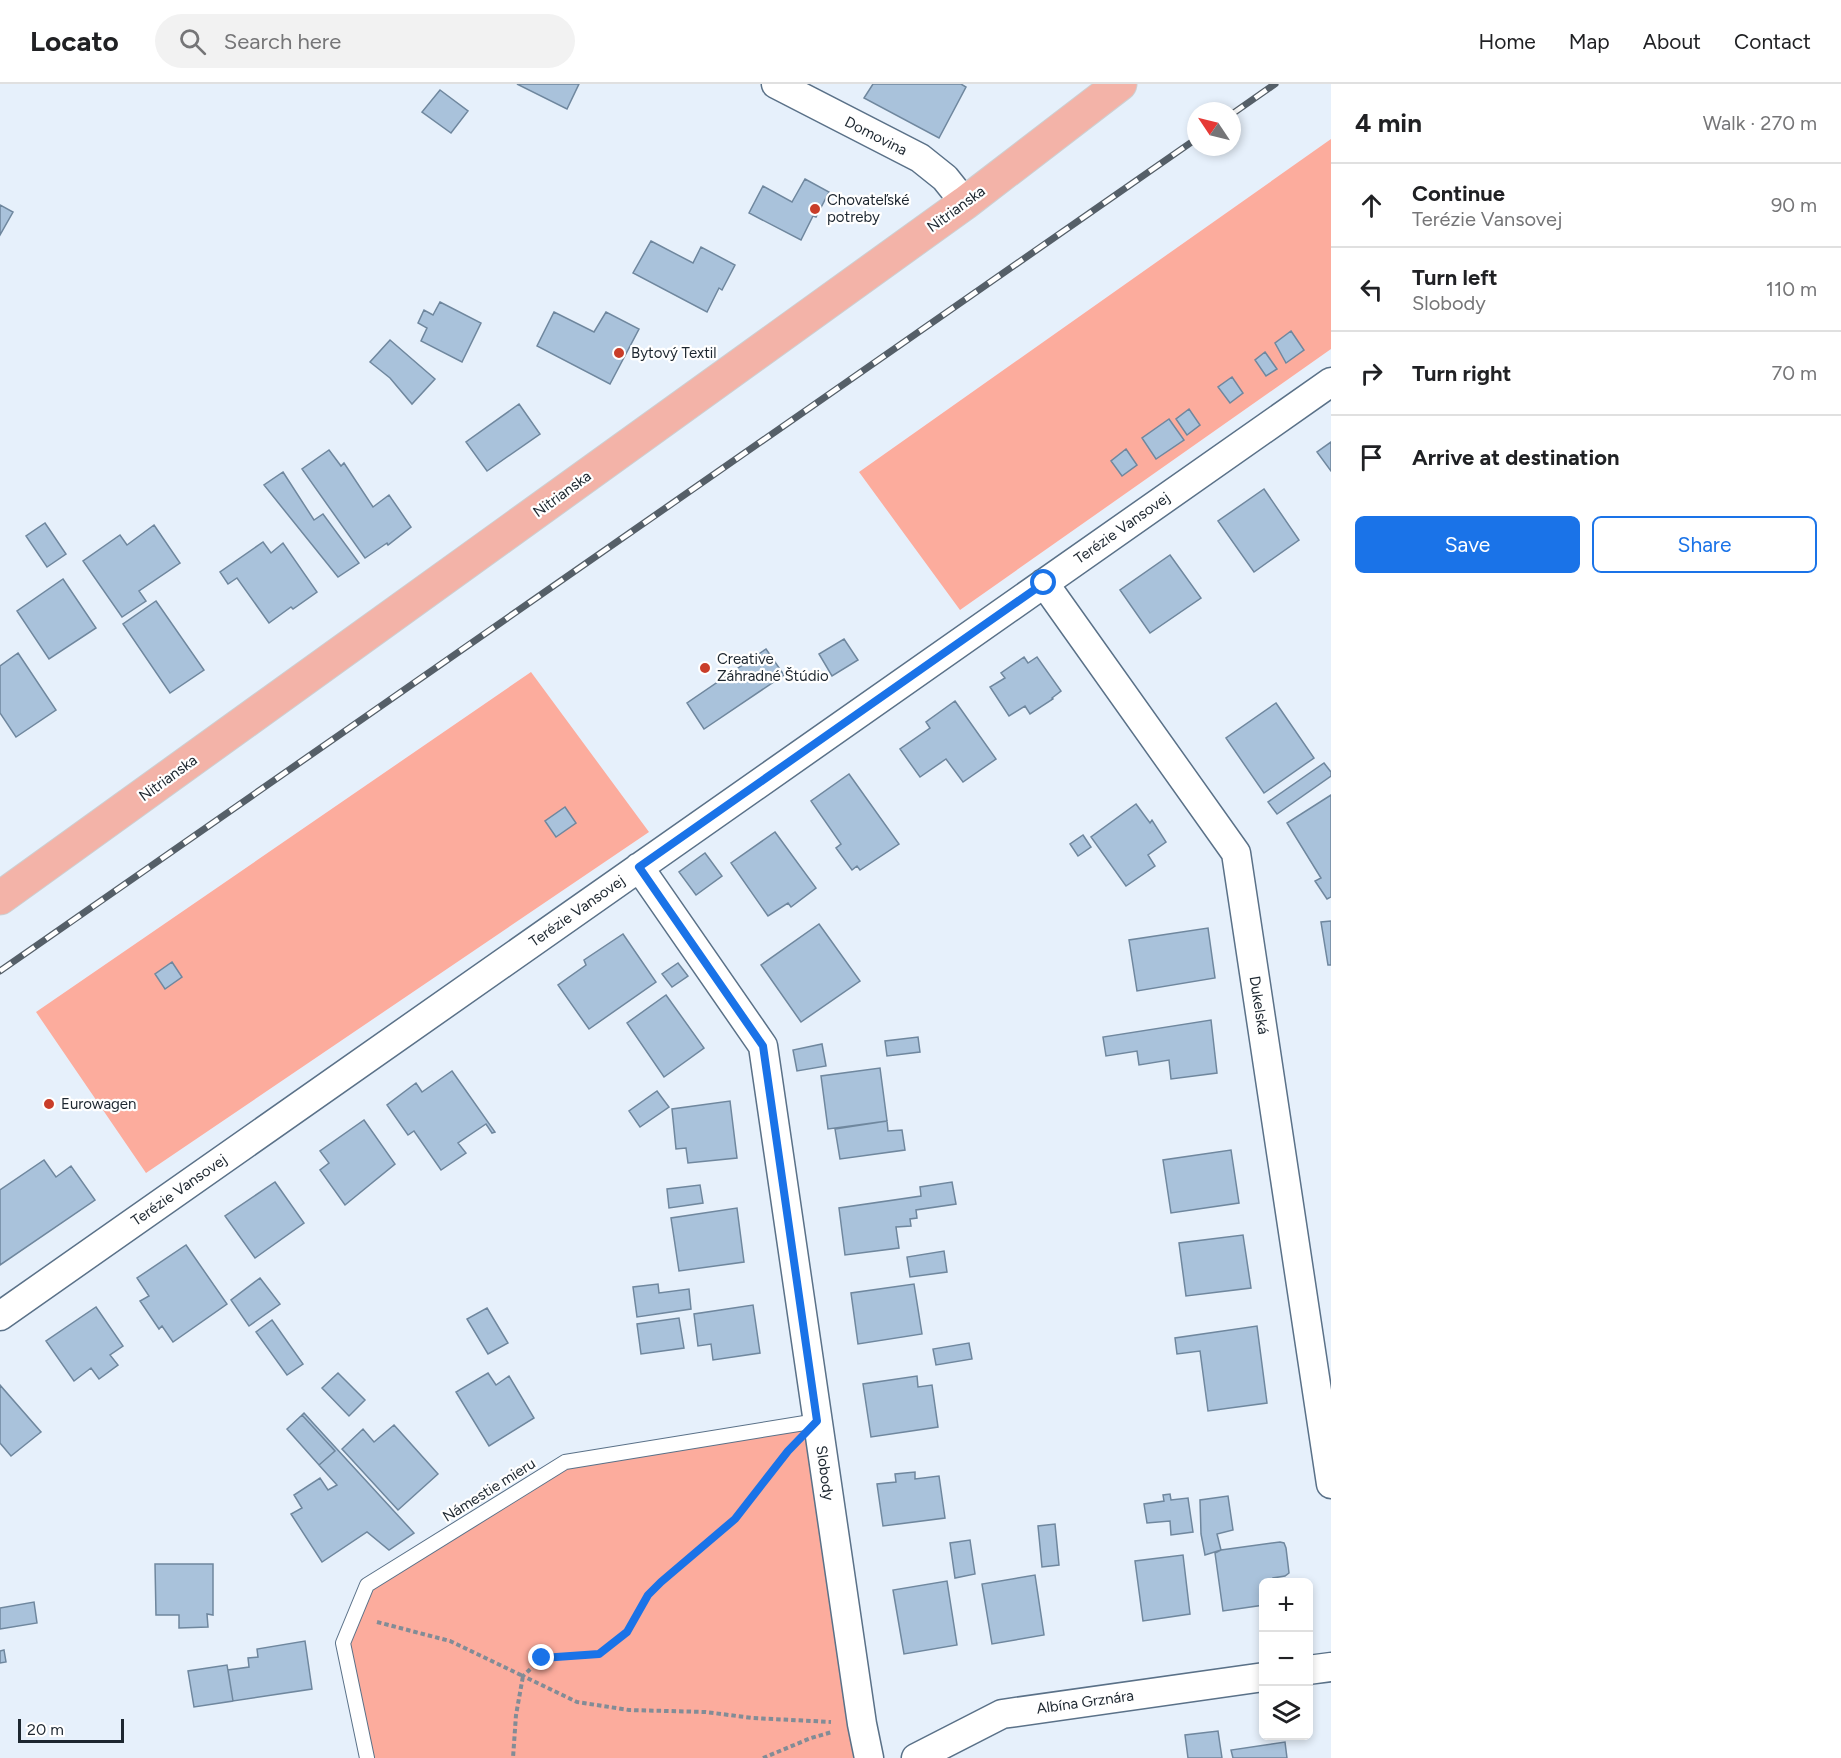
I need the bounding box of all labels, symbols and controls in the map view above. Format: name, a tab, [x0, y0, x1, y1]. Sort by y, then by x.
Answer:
search box	[155, 14, 575, 68]
text: Locato	[30, 24, 119, 58]
icon: search	[176, 25, 209, 58]
text: Search here	[224, 28, 341, 55]
text: Home	[1479, 29, 1536, 54]
text: Map	[1569, 29, 1610, 54]
text: About	[1643, 29, 1701, 54]
text: Contact	[1734, 29, 1811, 54]
north arrow	[1187, 102, 1241, 156]
text: 4 min	[1355, 107, 1422, 139]
text: Walk · 270 m	[1703, 111, 1817, 135]
street label: Domovina	[842, 113, 910, 159]
text: Continue	[1412, 180, 1505, 207]
street label: Nitrianska	[924, 182, 988, 236]
icon: ahead	[1355, 189, 1388, 222]
place label: Chovateľské potreby	[827, 191, 909, 226]
text: 90 m	[1771, 193, 1817, 217]
marker: Chovateľské potreby	[808, 202, 822, 216]
text: Terézie Vansovej	[1412, 207, 1562, 231]
text: Turn left	[1412, 264, 1498, 291]
icon: left	[1355, 273, 1388, 306]
text: 110 m	[1766, 277, 1817, 301]
text: Slobody	[1412, 291, 1486, 315]
place label: Bytový Textil	[631, 344, 717, 362]
marker: Bytový Textil	[612, 346, 626, 360]
icon: right	[1355, 357, 1388, 390]
text: Turn right	[1412, 360, 1511, 387]
text: 70 m	[1771, 361, 1817, 385]
icon: arrive	[1355, 441, 1388, 474]
text: Arrive at destination	[1412, 444, 1620, 471]
street label: Nitrianska	[530, 467, 594, 521]
street label: Terézie Vansovej	[1071, 488, 1173, 568]
button: Save	[1355, 516, 1580, 573]
button: Share	[1592, 516, 1817, 573]
route start	[1030, 569, 1056, 595]
place label: Creative Záhradné Štúdio	[717, 650, 829, 685]
marker: Creative Záhradné Štúdio	[698, 661, 712, 675]
street label: Nitrianska	[136, 751, 200, 805]
street label: Terézie Vansovej	[526, 871, 628, 951]
street label: Dukelská	[1245, 974, 1273, 1036]
place label: Eurowagen	[61, 1095, 136, 1113]
marker: Eurowagen	[42, 1097, 56, 1111]
street label: Terézie Vansovej	[128, 1150, 230, 1230]
street label: Slobody	[812, 1444, 838, 1502]
street label: Námestie mieru	[439, 1454, 539, 1526]
map controls	[1259, 1578, 1313, 1740]
button: +	[1259, 1578, 1313, 1632]
button: −	[1259, 1632, 1313, 1686]
route end	[528, 1644, 554, 1670]
street label: Albína Grznára	[1035, 1686, 1135, 1718]
button: layers	[1259, 1686, 1313, 1740]
scale bar	[18, 1716, 124, 1744]
text: 20 m	[27, 1720, 64, 1739]

